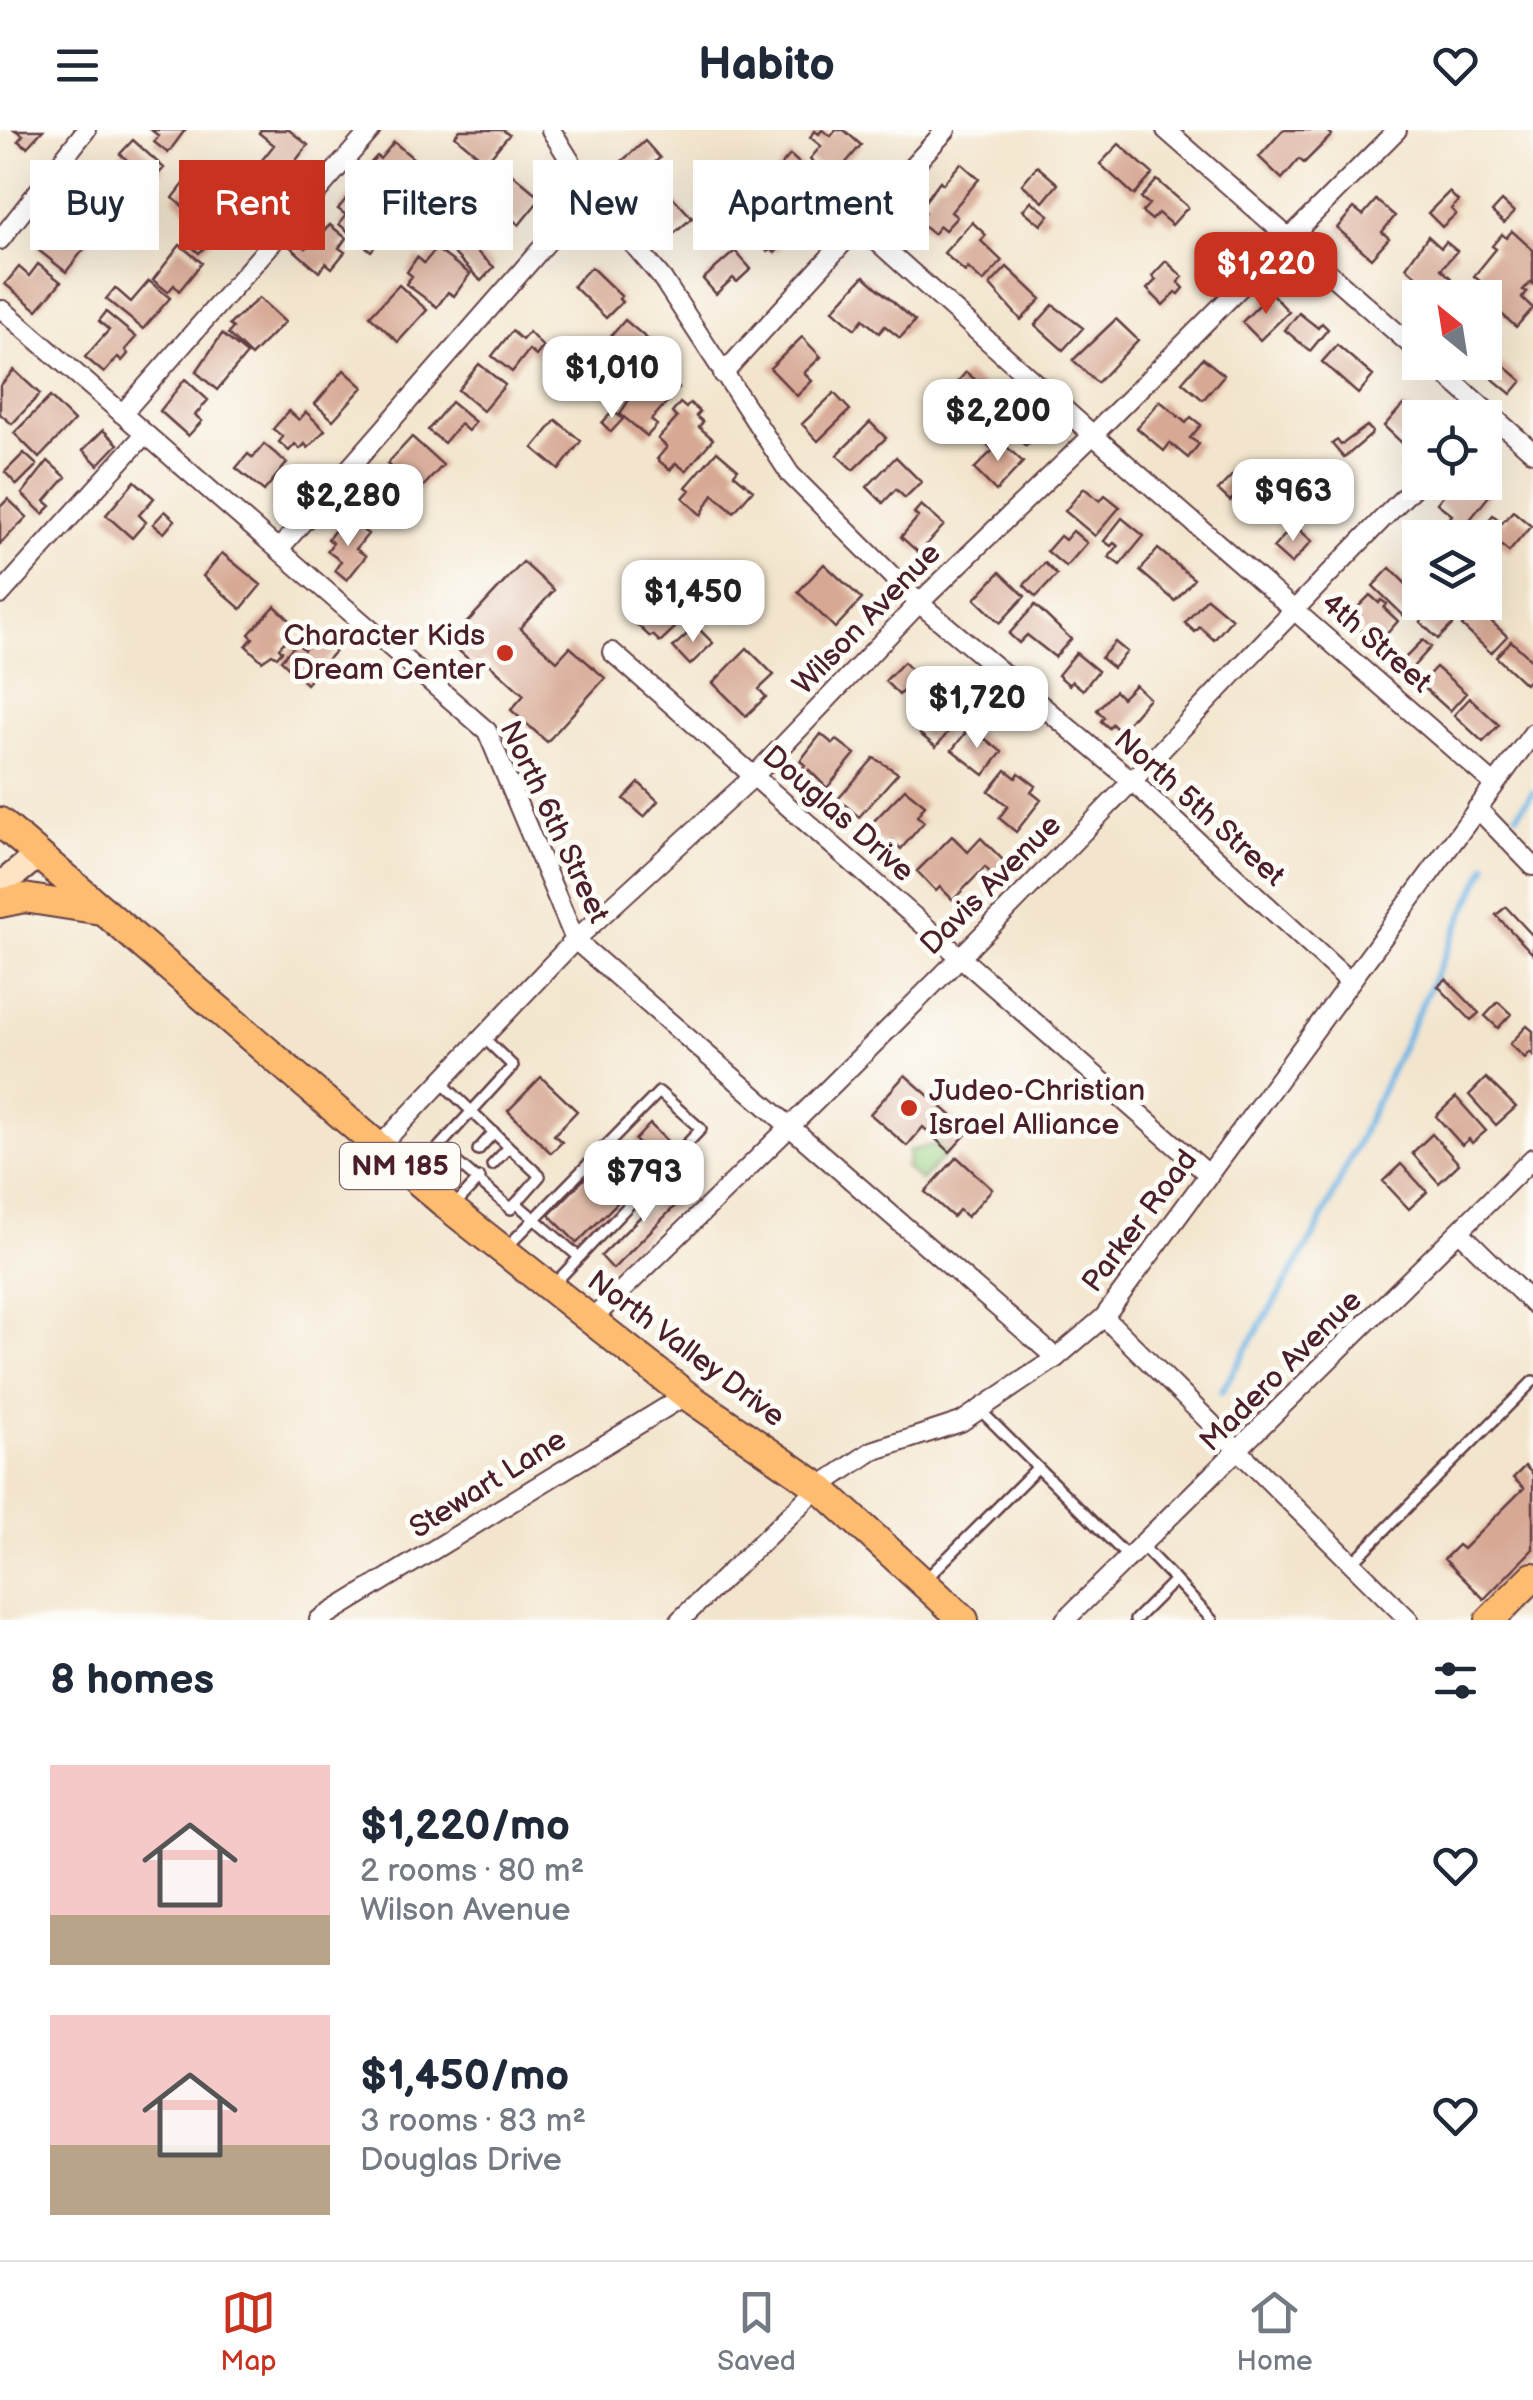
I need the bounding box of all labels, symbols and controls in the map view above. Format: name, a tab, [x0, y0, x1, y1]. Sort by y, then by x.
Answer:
icon: menu	[50, 38, 105, 93]
text: Habito	[698, 38, 835, 93]
icon: heart	[1428, 38, 1483, 93]
chip: Buy	[30, 160, 159, 250]
chip: Rent	[179, 160, 325, 250]
chip: Filters	[345, 160, 513, 250]
chip: New	[533, 160, 673, 250]
chip: Apartment	[693, 160, 929, 250]
pin: $1,220	[1185, 232, 1347, 317]
text: $1,220	[1216, 245, 1316, 284]
north arrow	[1402, 280, 1502, 380]
map controls	[1402, 280, 1502, 620]
pin: $1,010	[531, 336, 693, 421]
text: $1,010	[564, 349, 660, 388]
pin: $2,200	[917, 379, 1079, 464]
text: $2,200	[945, 392, 1051, 431]
button: locate	[1402, 400, 1502, 500]
pin: $963	[1234, 459, 1352, 544]
pin: $2,280	[267, 464, 429, 549]
text: $963	[1254, 472, 1332, 511]
text: $2,280	[295, 477, 401, 516]
button: layers	[1402, 520, 1502, 620]
street label: Wilson Avenue	[786, 536, 948, 702]
pin: $1,450	[612, 560, 774, 645]
text: $1,450	[644, 573, 742, 612]
street label: 4th Street	[1314, 585, 1438, 701]
place label: Character Kids Dream Center	[283, 618, 486, 688]
marker: Character Kids Dream Center	[494, 642, 516, 664]
pin: $1,720	[896, 666, 1058, 751]
text: $1,720	[928, 679, 1026, 718]
street label: North 6th Street	[491, 715, 617, 929]
street label: North 5th Street	[1106, 722, 1292, 894]
street label: Douglas Drive	[755, 738, 921, 890]
street label: Davis Avenue	[913, 807, 1069, 963]
place label: Judeo-Christian Israel Alliance	[929, 1073, 1145, 1143]
marker: Judeo-Christian Israel Alliance	[898, 1097, 920, 1119]
pin: $793	[585, 1140, 703, 1225]
road number: NM 185	[340, 1143, 460, 1189]
street label: Parker Road	[1075, 1143, 1205, 1299]
text: $793	[606, 1153, 682, 1192]
street label: North Valley Drive	[580, 1263, 792, 1435]
street label: Madero Avenue	[1193, 1283, 1369, 1459]
street label: Stewart Lane	[403, 1422, 573, 1546]
icon: filters	[1428, 1653, 1483, 1708]
text: 8 homes	[50, 1655, 214, 1706]
text: $1,220/mo	[360, 1801, 570, 1852]
icon: home	[130, 1805, 250, 1925]
icon: heart	[1428, 1838, 1483, 1893]
text: 2 rooms · 80 m²	[360, 1852, 584, 1891]
text: Wilson Avenue	[360, 1891, 570, 1930]
text: $1,450/mo	[360, 2051, 569, 2102]
icon: home	[130, 2055, 250, 2175]
icon: heart	[1428, 2088, 1483, 2143]
text: 3 rooms · 83 m²	[360, 2102, 586, 2141]
text: Douglas Drive	[360, 2141, 562, 2180]
tab: Map	[220, 2285, 277, 2378]
tab: Saved	[717, 2285, 796, 2378]
tab: Home	[1237, 2285, 1313, 2378]

